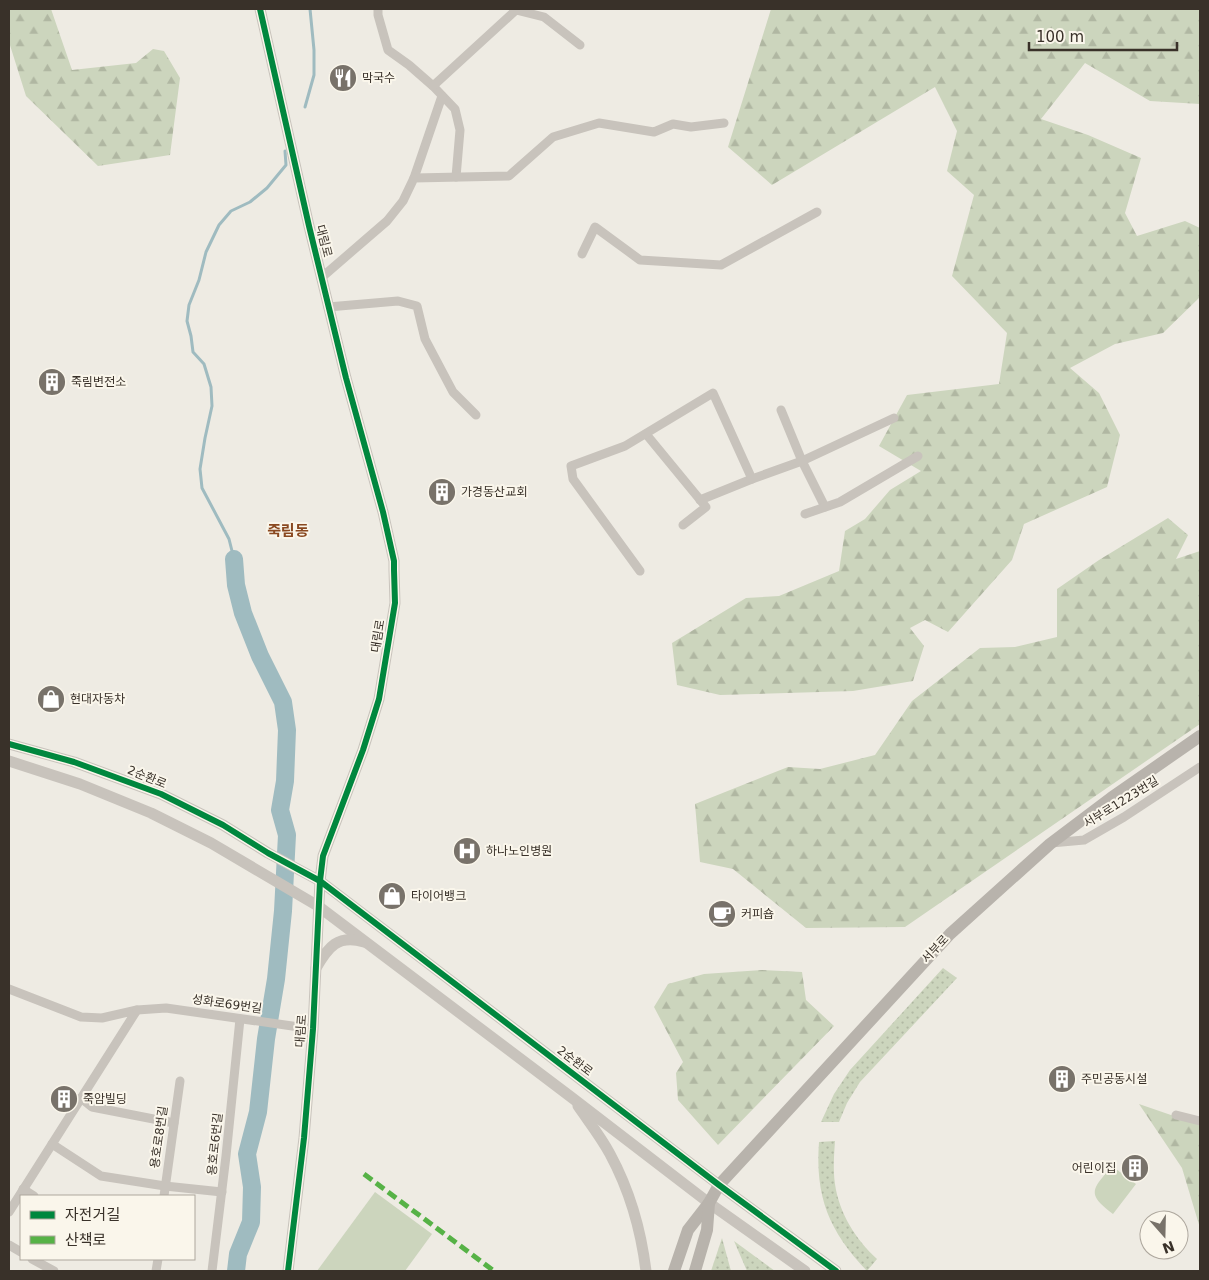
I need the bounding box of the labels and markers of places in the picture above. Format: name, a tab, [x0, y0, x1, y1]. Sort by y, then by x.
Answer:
restaurant icon: 막국수	[328, 63, 358, 93]
place label: 막국수	[362, 71, 395, 85]
building icon: 죽림변전소	[37, 367, 67, 397]
place label: 죽림변전소	[71, 375, 126, 389]
building icon: 가경동산교회	[427, 477, 457, 507]
place label: 가경동산교회	[461, 485, 527, 499]
shop icon: 현대자동차	[36, 684, 66, 714]
place label: 현대자동차	[70, 692, 125, 706]
hospital icon: 하나노인병원	[452, 836, 482, 866]
place label: 하나노인병원	[486, 844, 552, 858]
shop icon: 타이어뱅크	[377, 881, 407, 911]
place label: 타이어뱅크	[411, 889, 466, 903]
cafe icon: 커피숍	[707, 899, 737, 929]
place label: 커피숍	[741, 907, 774, 921]
building icon: 주민공동시설	[1047, 1064, 1077, 1094]
place label: 주민공동시설	[1081, 1072, 1147, 1086]
building icon: 죽암빌딩	[49, 1084, 79, 1114]
place label: 죽암빌딩	[83, 1092, 127, 1106]
building icon: 어린이집	[1120, 1153, 1150, 1183]
place label: 어린이집	[1072, 1161, 1116, 1175]

